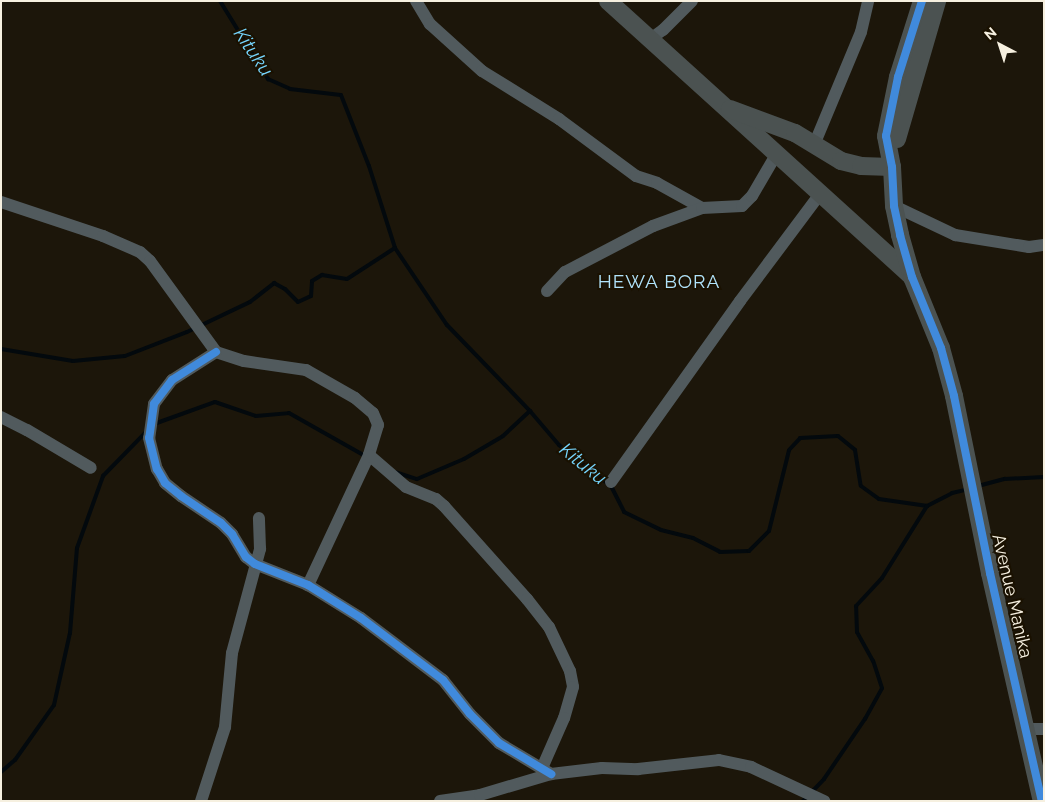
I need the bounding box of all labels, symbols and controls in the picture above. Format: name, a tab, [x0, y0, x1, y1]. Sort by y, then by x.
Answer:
north arrow	[975, 20, 1025, 70]
water label: Kituku	[229, 23, 277, 81]
text: N	[981, 24, 1000, 43]
district label: HEWA BORA	[596, 271, 722, 293]
water label: Kituku	[555, 438, 611, 490]
street label: Avenue Manika	[987, 532, 1037, 660]

